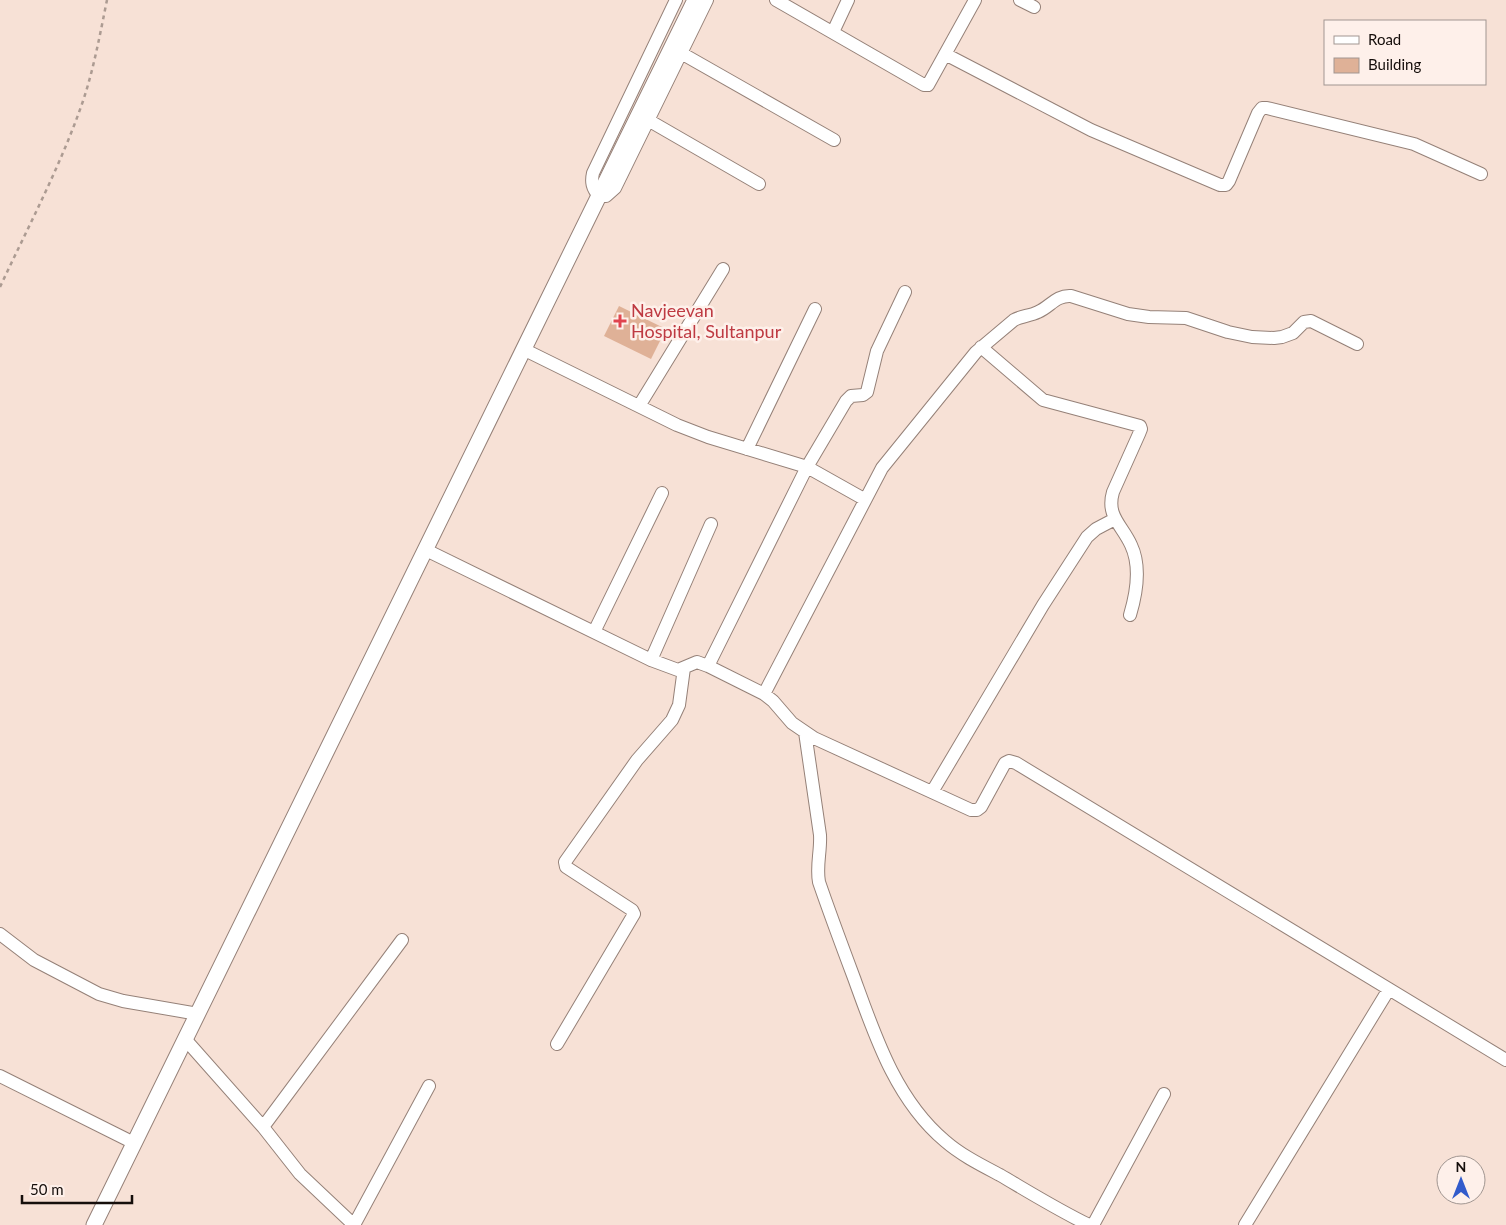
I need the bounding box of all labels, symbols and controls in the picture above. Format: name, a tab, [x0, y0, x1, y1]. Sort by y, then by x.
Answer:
legend	[1324, 20, 1486, 85]
text: Road	[1368, 30, 1401, 48]
text: Building	[1368, 55, 1421, 73]
place label: Navjeevan Hospital, Sultanpur	[631, 299, 782, 342]
marker: Navjeevan Hospital, Sultanpur	[613, 314, 627, 328]
north arrow	[1436, 1155, 1486, 1205]
text: N	[1456, 1158, 1466, 1175]
scale bar	[22, 1172, 132, 1204]
text: 50 m	[30, 1180, 64, 1198]

